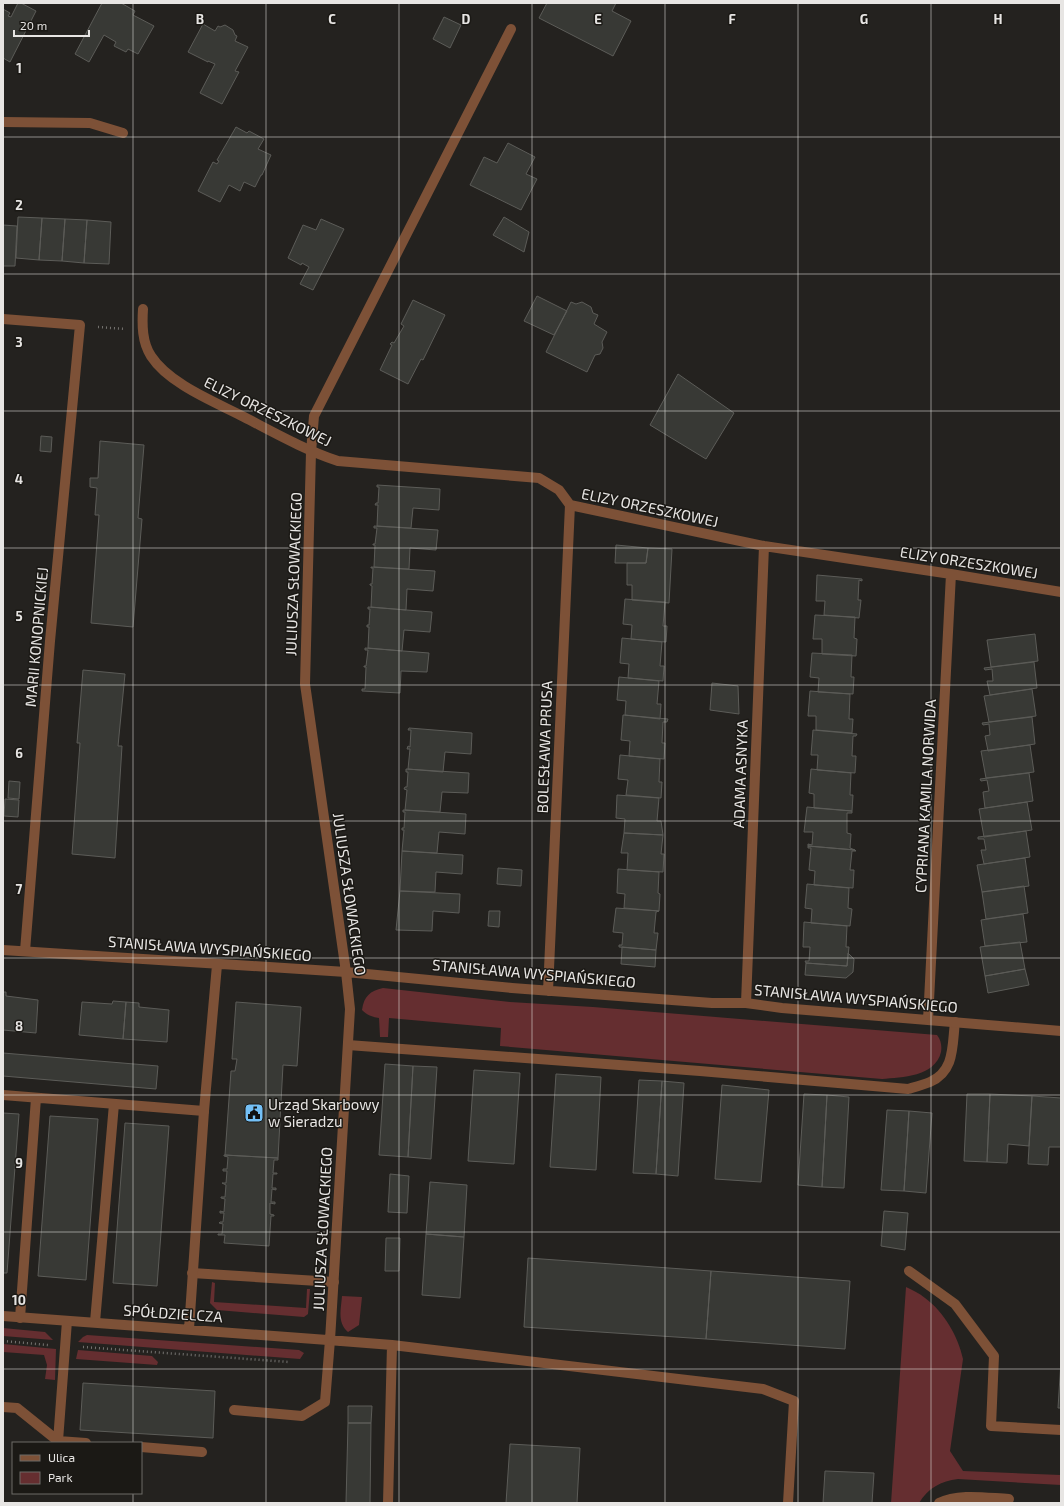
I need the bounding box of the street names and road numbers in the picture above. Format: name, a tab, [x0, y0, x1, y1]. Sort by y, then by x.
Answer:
street label: ELIZY ORZESZKOWEJ	[201, 372, 335, 450]
street label: ELIZY ORZESZKOWEJ	[580, 484, 720, 530]
street label: JULIUSZA SŁOWACKIEGO	[281, 492, 305, 656]
street label: ELIZY ORZESZKOWEJ	[899, 542, 1039, 582]
street label: MARII KONOPNICKIEJ	[21, 566, 51, 708]
street label: BOLESŁAWA PRUSA	[533, 680, 555, 814]
street label: CYPRIANA KAMILA NORWIDA	[911, 698, 939, 893]
street label: ADAMA ASNYKA	[729, 719, 751, 829]
street label: JULIUSZA SŁOWACKIEGO	[330, 811, 370, 977]
street label: STANISŁAWA WYSPIAŃSKIEGO	[108, 932, 312, 964]
street label: STANISŁAWA WYSPIAŃSKIEGO	[432, 955, 636, 991]
street label: STANISŁAWA WYSPIAŃSKIEGO	[754, 980, 958, 1016]
street label: JULIUSZA SŁOWACKIEGO	[309, 1147, 335, 1311]
street label: SPÓŁDZIELCZA	[123, 1301, 224, 1325]

